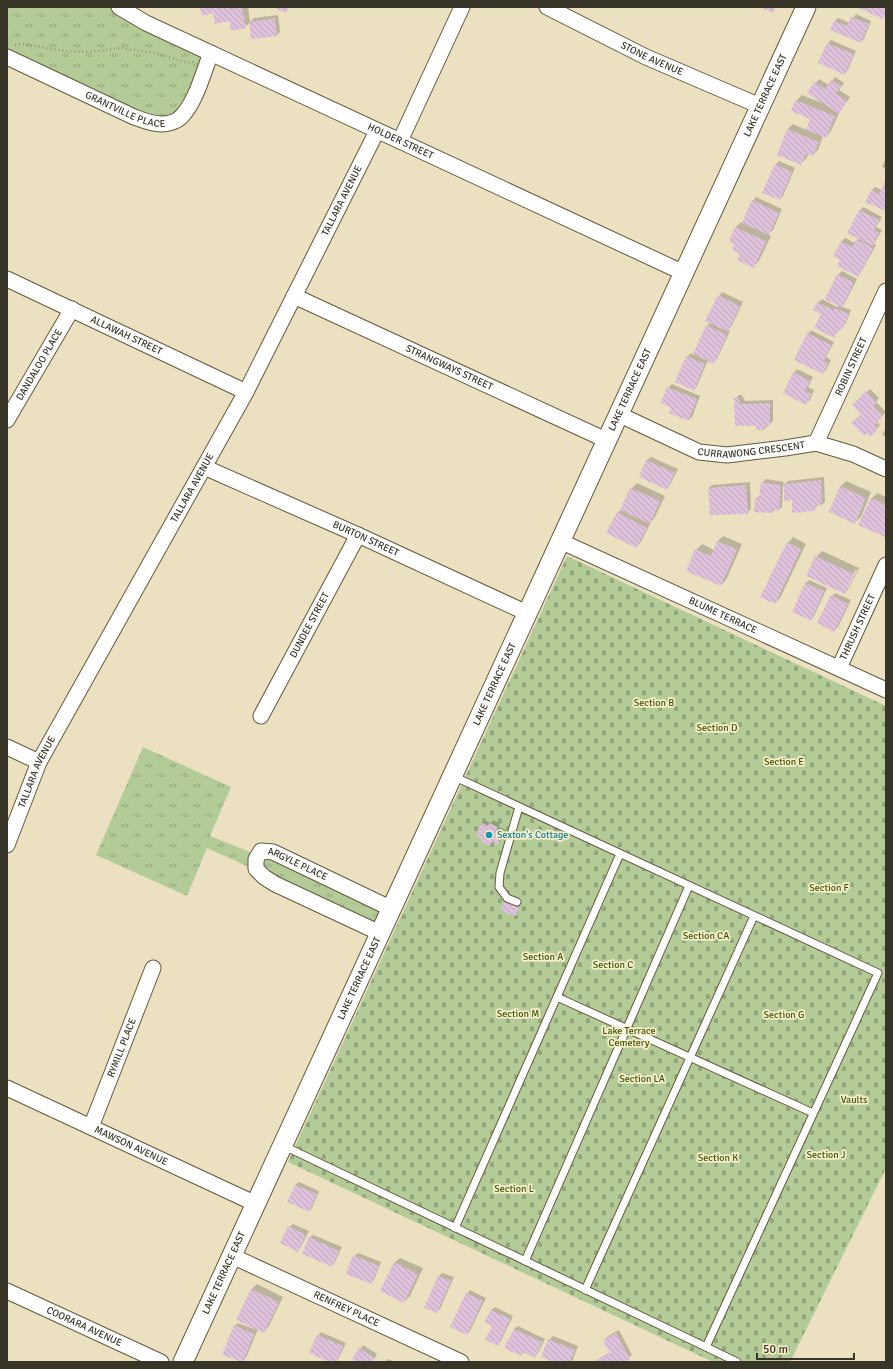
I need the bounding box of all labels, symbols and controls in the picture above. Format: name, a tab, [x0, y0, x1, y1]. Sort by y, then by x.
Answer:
street label: STONE AVENUE	[619, 39, 685, 78]
street label: LAKE TERRACE EAST	[741, 52, 790, 139]
street label: GRANTVILLE PLACE	[83, 89, 166, 130]
street label: HOLDER STREET	[366, 121, 435, 162]
street label: TALLARA AVENUE	[319, 163, 365, 238]
street label: ALLAWAH STREET	[88, 313, 164, 358]
street label: DANDALOO PLACE	[14, 327, 65, 403]
street label: ROBIN STREET	[833, 336, 870, 398]
street label: STRANGWAYS STREET	[404, 342, 495, 393]
street label: LAKE TERRACE EAST	[606, 347, 654, 433]
street label: CURRAWONG CRESCENT	[697, 439, 806, 461]
street label: TALLARA AVENUE	[168, 451, 217, 525]
street label: BURTON STREET	[331, 519, 401, 559]
street label: DUNDEE STREET	[287, 590, 332, 660]
street label: THRUSH STREET	[837, 592, 878, 662]
street label: BLUME TERRACE	[687, 595, 759, 636]
street label: LAKE TERRACE EAST	[470, 641, 519, 727]
park label: Section B	[634, 697, 674, 709]
park label: Section D	[697, 722, 737, 734]
street label: TALLARA AVENUE	[16, 734, 58, 810]
park label: Section E	[764, 756, 804, 768]
place label: Sexton's Cottage	[497, 829, 568, 841]
marker: Sexton's Cottage	[484, 830, 494, 840]
street label: ARGYLE PLACE	[267, 846, 330, 883]
park label: Section F	[809, 882, 849, 894]
park label: Section CA	[683, 930, 729, 942]
street label: LAKE TERRACE EAST	[335, 935, 383, 1022]
park label: Section A	[523, 951, 563, 963]
park label: Section C	[593, 959, 633, 971]
park label: Section M	[497, 1008, 539, 1020]
park label: Section G	[764, 1009, 804, 1021]
street label: RYMILL PLACE	[105, 1016, 139, 1079]
park label: Lake Terrace Cemetery	[602, 1025, 656, 1049]
park label: Section LA	[619, 1073, 665, 1085]
park label: Vaults	[841, 1094, 868, 1106]
street label: MAWSON AVENUE	[93, 1124, 170, 1168]
park label: Section J	[807, 1149, 845, 1161]
park label: Section K	[698, 1152, 738, 1164]
park label: Section L	[494, 1183, 534, 1195]
street label: LAKE TERRACE EAST	[200, 1230, 248, 1316]
street label: RENFREY PLACE	[312, 1289, 381, 1329]
street label: COORARA AVENUE	[45, 1304, 124, 1349]
scale bar	[757, 1335, 854, 1361]
text: 50 m	[763, 1342, 788, 1357]

